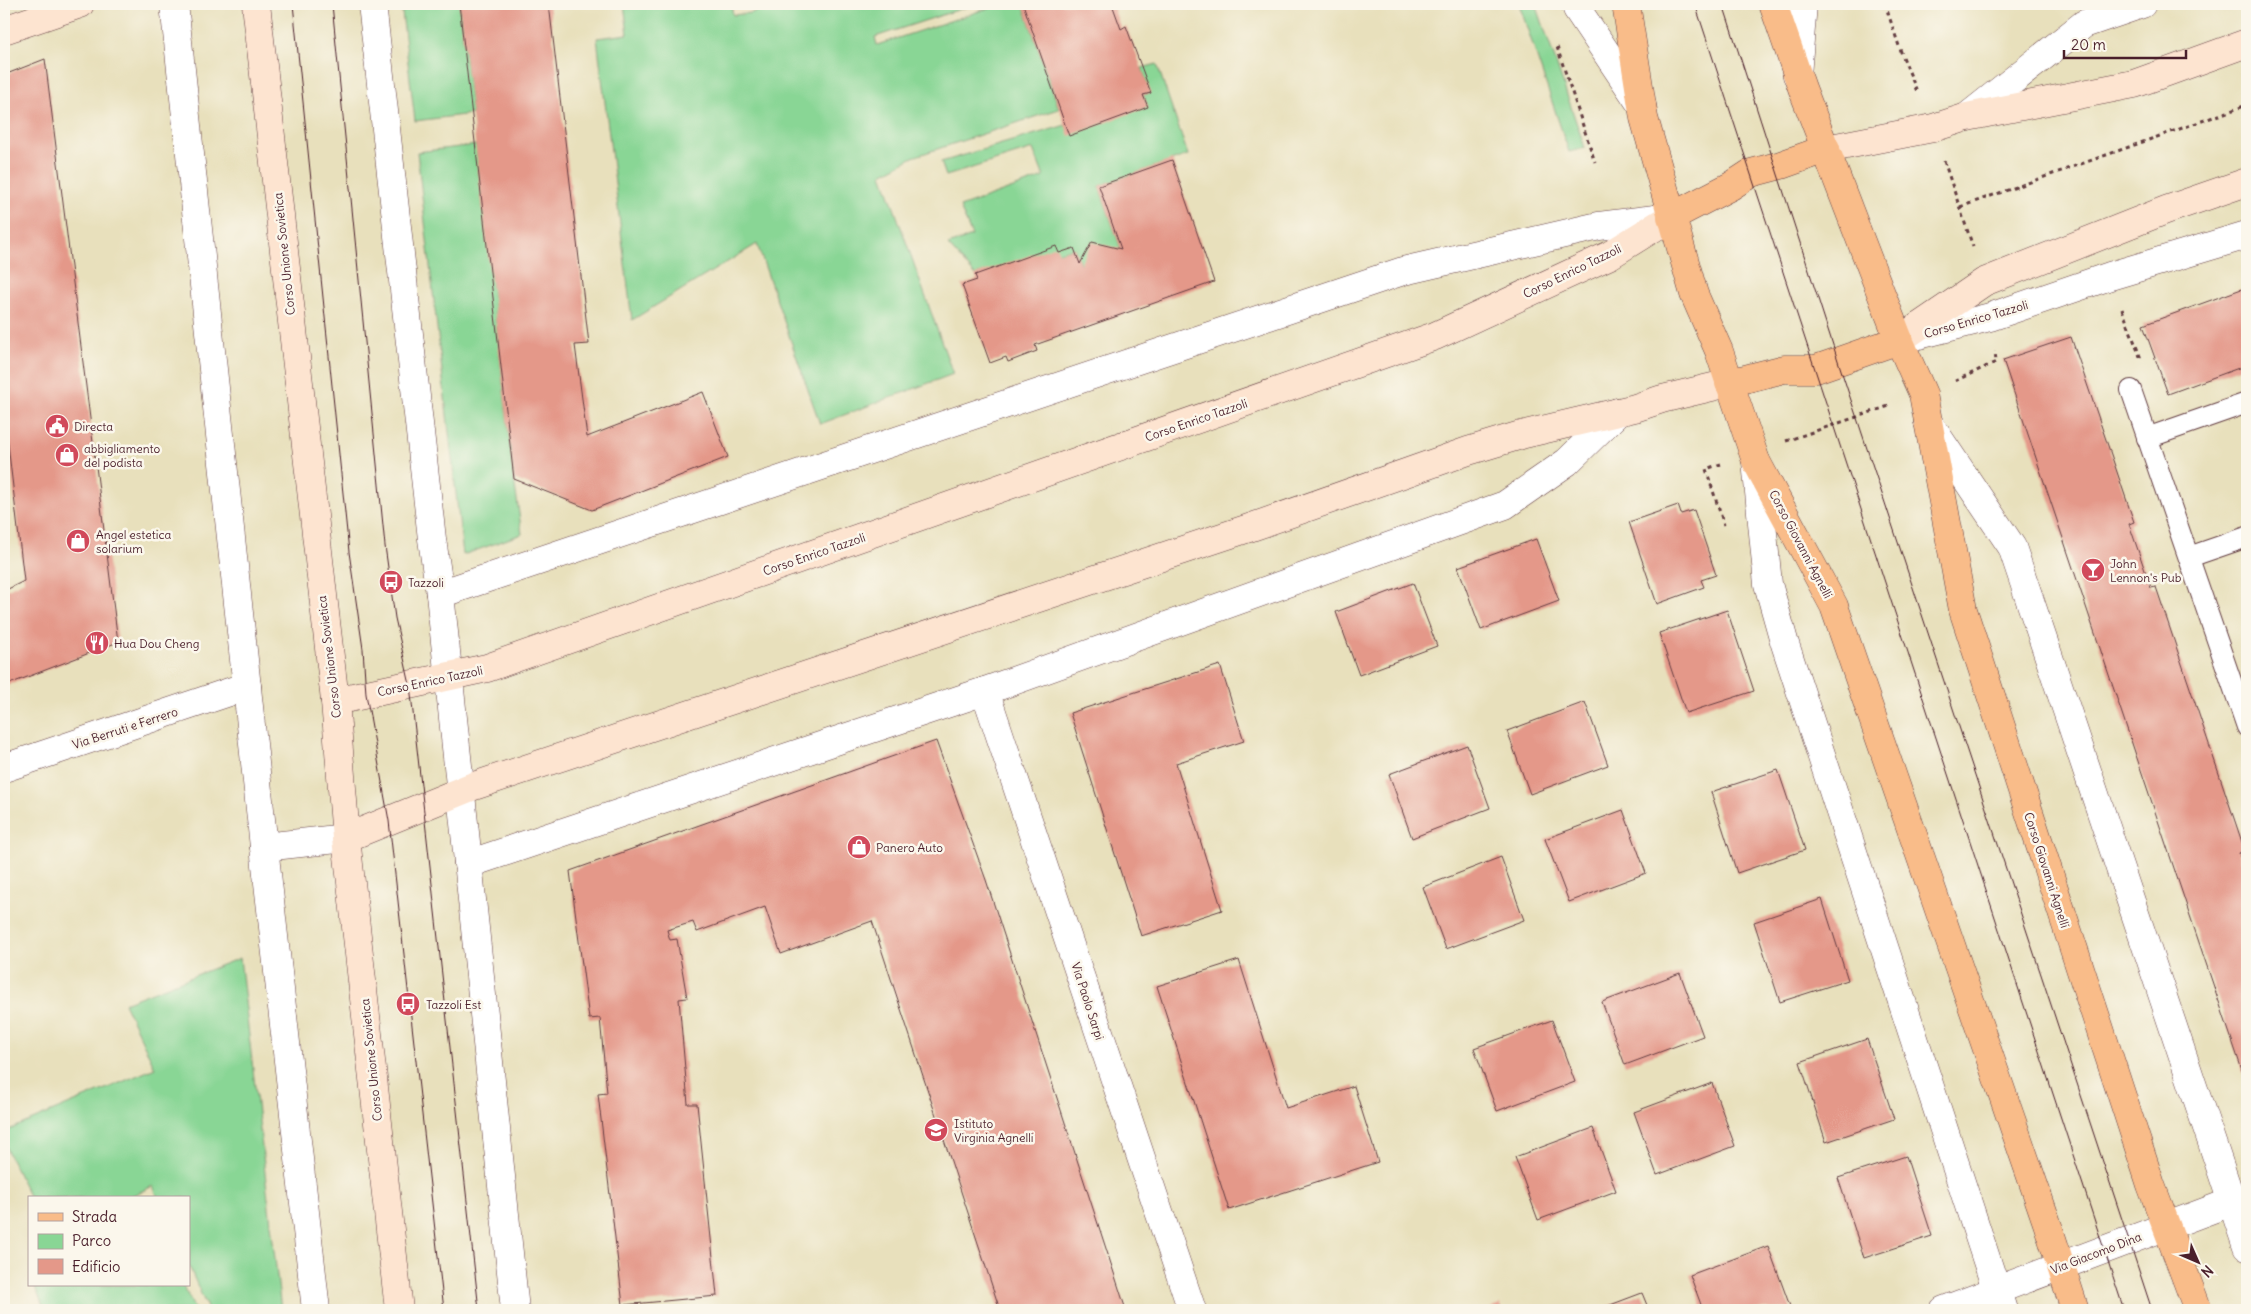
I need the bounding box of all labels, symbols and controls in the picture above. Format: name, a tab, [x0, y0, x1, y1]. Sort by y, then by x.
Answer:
scale bar	[2064, 28, 2186, 60]
text: 20 m	[2071, 35, 2106, 54]
street label: Corso Unione Sovietica	[270, 192, 298, 316]
street label: Corso Enrico Tazzoli	[1520, 241, 1624, 301]
street label: Corso Enrico Tazzoli	[1922, 297, 2030, 341]
street label: Corso Enrico Tazzoli	[1143, 395, 1249, 445]
public building icon: Directa	[44, 413, 70, 439]
place label: Directa	[74, 419, 113, 434]
place label: abbigliamento del podista	[84, 441, 161, 470]
shop icon: abbigliamento del podista	[54, 442, 80, 468]
street label: Corso Giovanni Agnelli	[1766, 487, 1836, 601]
place label: Angel estetica solarium	[96, 527, 171, 556]
shop icon: Angel estetica solarium	[65, 528, 91, 554]
street label: Corso Enrico Tazzoli	[761, 529, 867, 579]
place label: John Lennon's Pub	[2110, 556, 2182, 585]
bar icon: John Lennon's Pub	[2080, 557, 2106, 583]
bus stop icon: Tazzoli	[378, 569, 404, 595]
place label: Tazzoli	[408, 575, 444, 590]
street label: Corso Unione Sovietica	[314, 595, 344, 719]
restaurant icon: Hua Dou Cheng	[84, 630, 110, 656]
place label: Hua Dou Cheng	[114, 636, 199, 651]
street label: Corso Enrico Tazzoli	[376, 662, 484, 700]
street label: Via Berruti e Ferrero	[70, 704, 180, 752]
street label: Corso Giovanni Agnelli	[2021, 810, 2073, 930]
shop icon: Panero Auto	[846, 834, 872, 860]
place label: Panero Auto	[876, 840, 943, 855]
street label: Via Paolo Sarpi	[1068, 960, 1108, 1042]
bus stop icon: Tazzoli Est	[395, 991, 421, 1017]
place label: Tazzoli Est	[426, 997, 481, 1012]
street label: Corso Unione Sovietica	[357, 998, 385, 1122]
place label: Istituto Virginia Agnelli	[954, 1116, 1034, 1145]
school or university icon: Istituto Virginia Agnelli	[923, 1117, 949, 1143]
legend	[28, 1196, 190, 1286]
text: Strada	[72, 1207, 117, 1226]
street label: Via Giacomo Dina	[2049, 1229, 2144, 1277]
text: Parco	[72, 1231, 111, 1250]
north arrow	[2174, 1236, 2224, 1286]
text: Edificio	[72, 1257, 120, 1276]
text: N	[2197, 1261, 2217, 1281]

